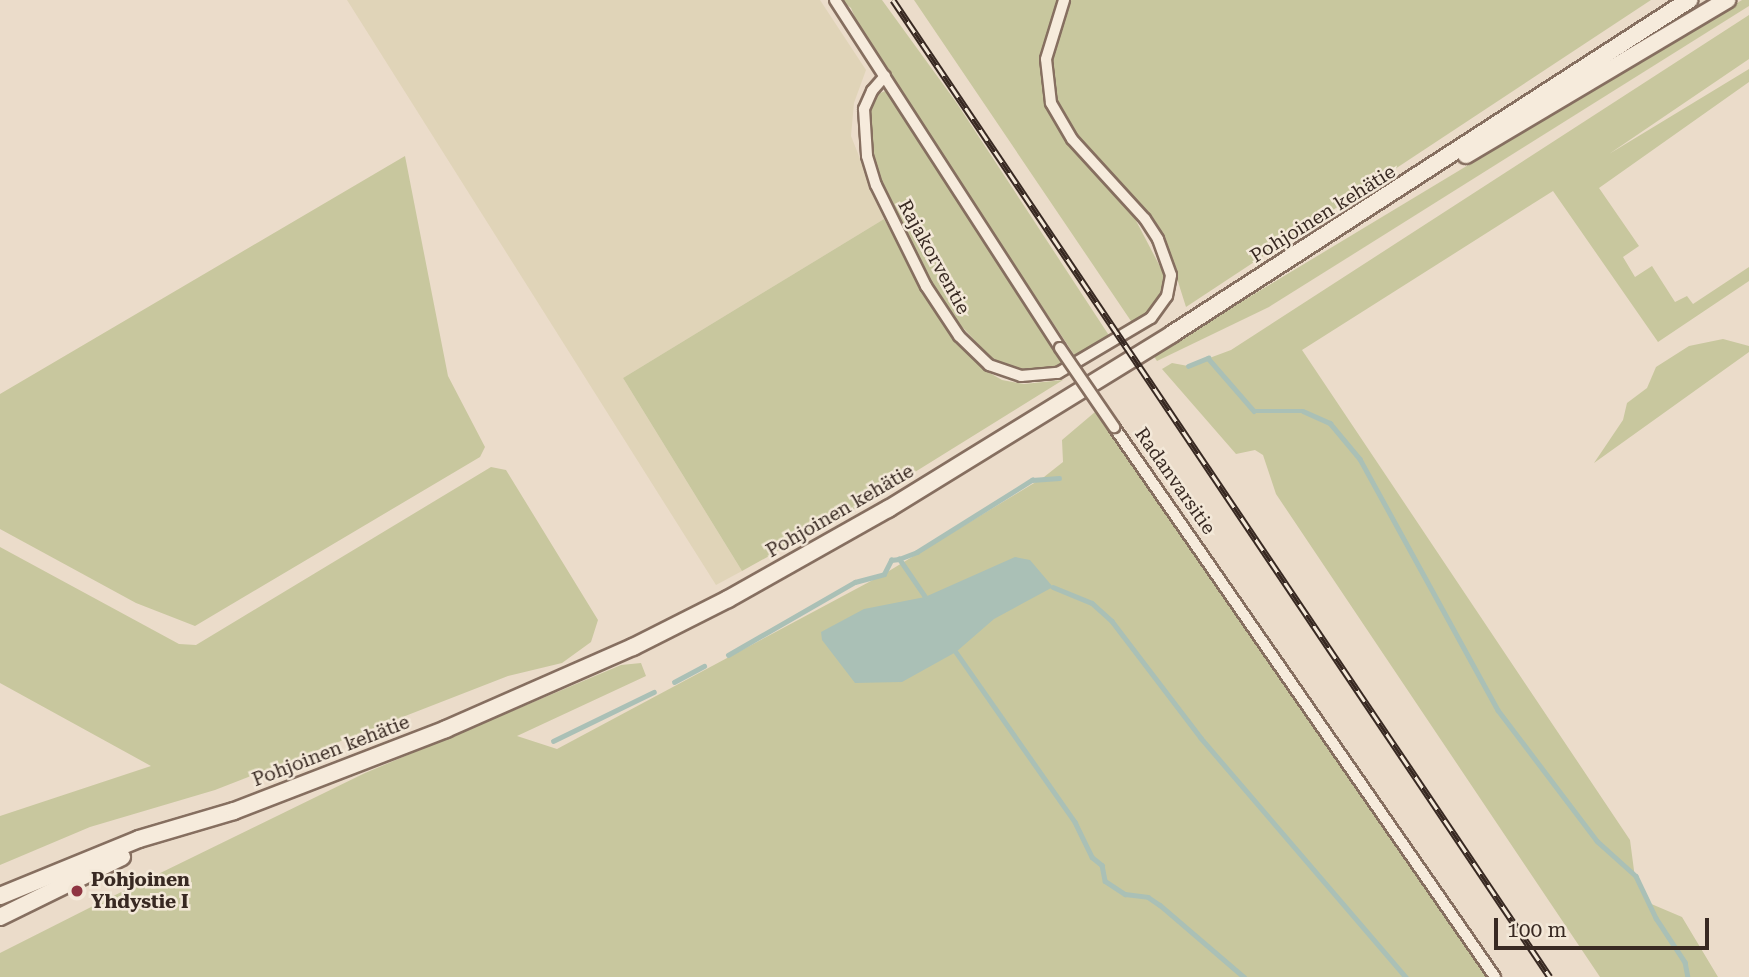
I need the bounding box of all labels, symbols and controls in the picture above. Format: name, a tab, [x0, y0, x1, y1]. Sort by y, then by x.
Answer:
street label: Pohjoinen kehätie	[1246, 160, 1400, 268]
street label: Rajakorventie	[893, 196, 975, 318]
street label: Radanvarsitie	[1130, 423, 1220, 539]
street label: Pohjoinen kehätie	[762, 459, 918, 563]
street label: Pohjoinen kehätie	[249, 711, 413, 791]
place label: Pohjoinen Yhdystie I	[91, 869, 190, 913]
marker: Pohjoinen Yhdystie I	[69, 883, 85, 899]
scale bar	[1497, 904, 1712, 948]
text: 100 m	[1507, 918, 1567, 942]

